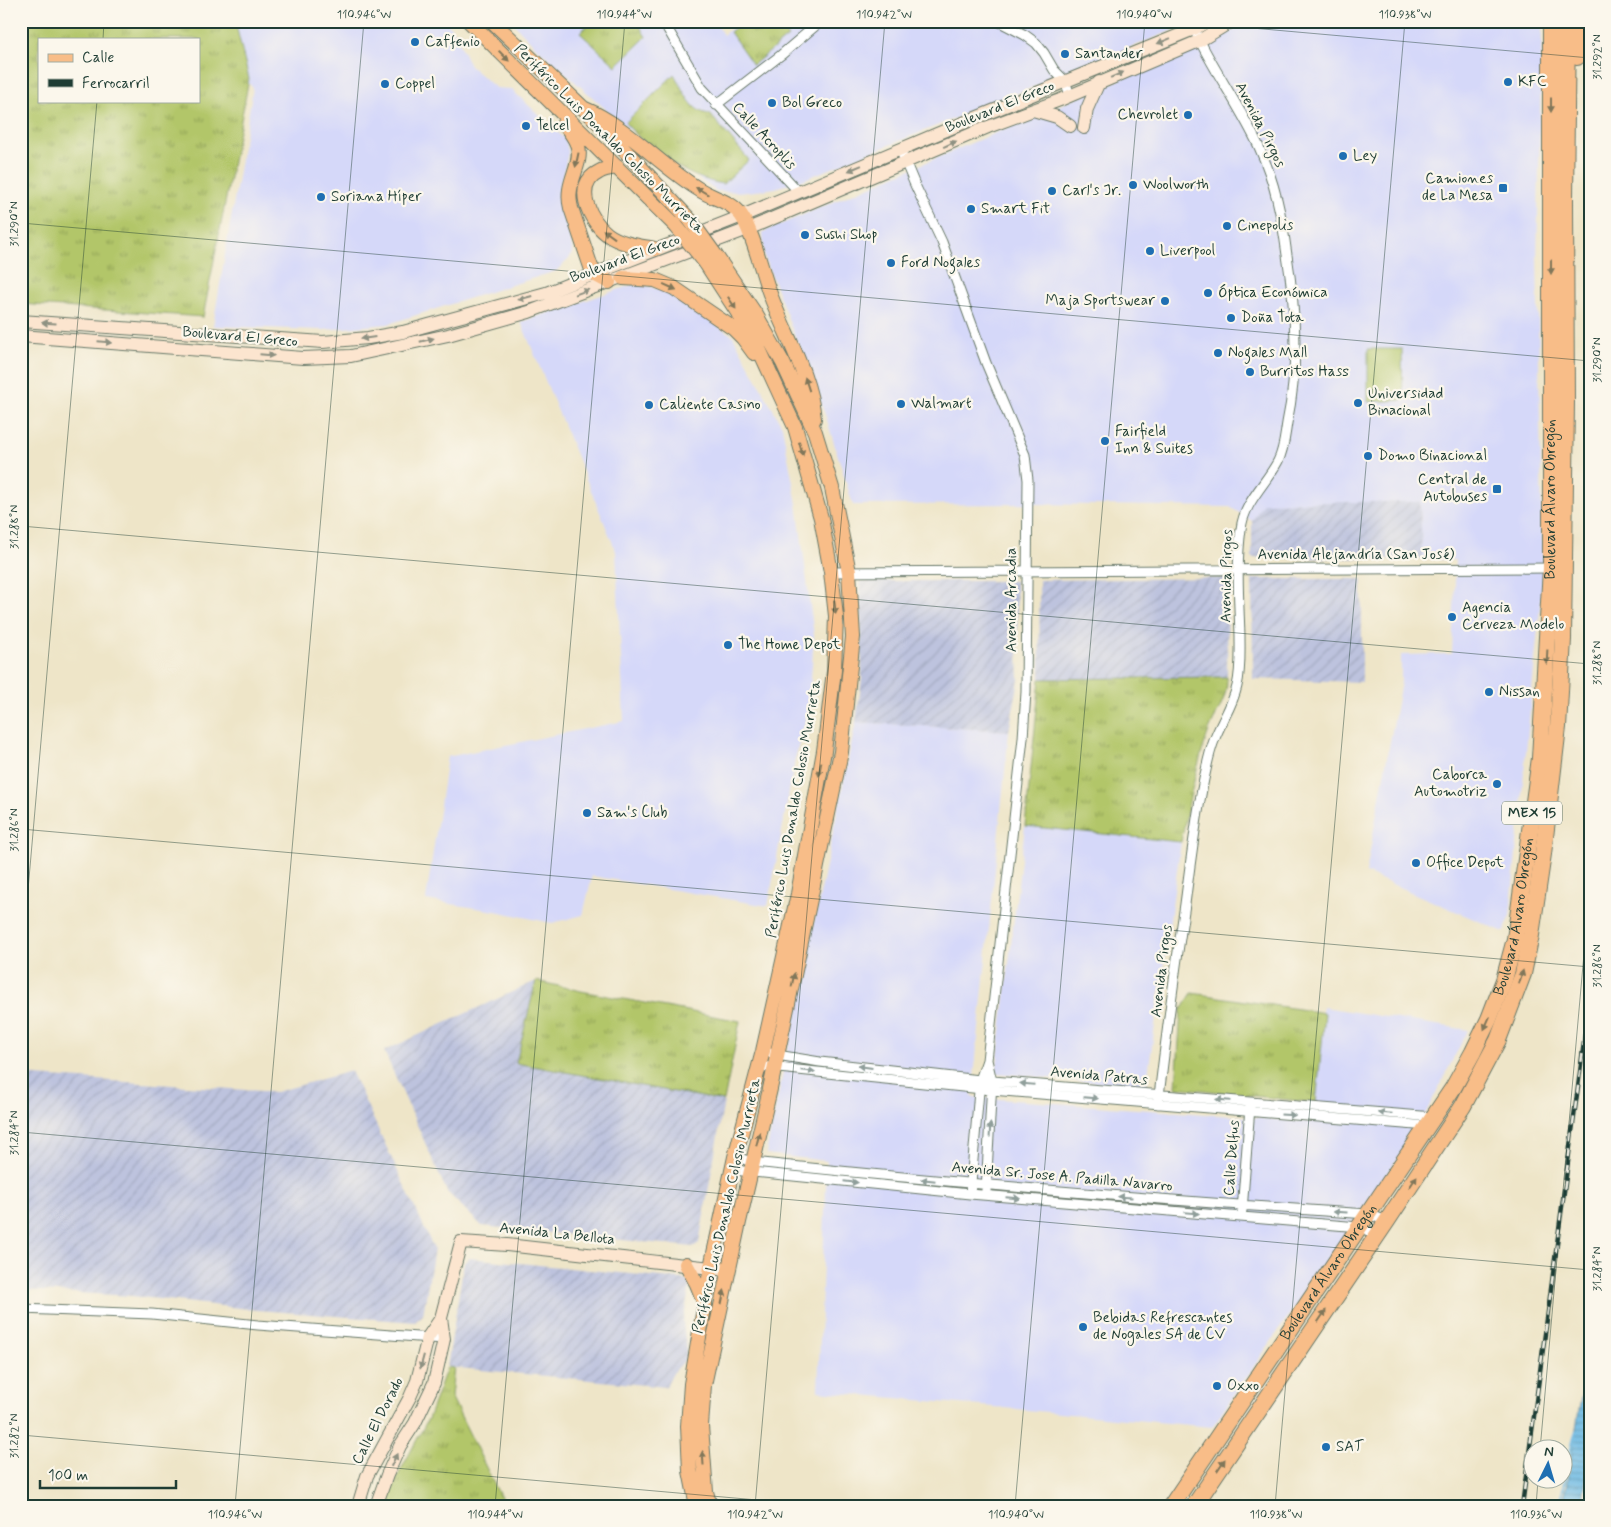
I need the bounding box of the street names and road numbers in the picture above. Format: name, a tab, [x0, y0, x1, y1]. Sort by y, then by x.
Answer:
street label: Periférico Luis Donaldo Colosio Murrieta	[510, 40, 709, 239]
street label: Boulevard El Greco	[943, 76, 1057, 138]
street label: Avenida Pirgos	[1229, 79, 1290, 172]
street label: Calle Acroplis	[728, 98, 801, 174]
street label: Boulevard El Greco	[567, 230, 683, 288]
street label: Boulevard El Greco	[181, 322, 299, 352]
street label: Boulevard Álvaro Obregón	[1540, 419, 1562, 580]
street label: Avenida Pirgos	[1216, 529, 1239, 623]
street label: Avenida Alejandría (San José)	[1258, 545, 1455, 565]
street label: Avenida Arcadia	[1002, 548, 1022, 652]
street label: Periférico Luis Donaldo Colosio Murrieta	[761, 678, 827, 939]
road number: MEX 15	[1502, 801, 1562, 824]
street label: Boulevard Álvaro Obregón	[1489, 837, 1539, 999]
street label: Avenida Pirgos	[1146, 923, 1179, 1019]
street label: Avenida Patras	[1049, 1062, 1149, 1090]
street label: Periférico Luis Donaldo Colosio Murrieta	[688, 1075, 766, 1336]
street label: Calle Delfus	[1219, 1119, 1245, 1197]
street label: Avenida Sr. Jose A. Padilla Navarro	[951, 1157, 1173, 1197]
street label: Boulevard Álvaro Obregón	[1276, 1200, 1382, 1344]
street label: Avenida La Bellota	[498, 1218, 616, 1250]
street label: Calle El Dorado	[347, 1374, 409, 1468]

